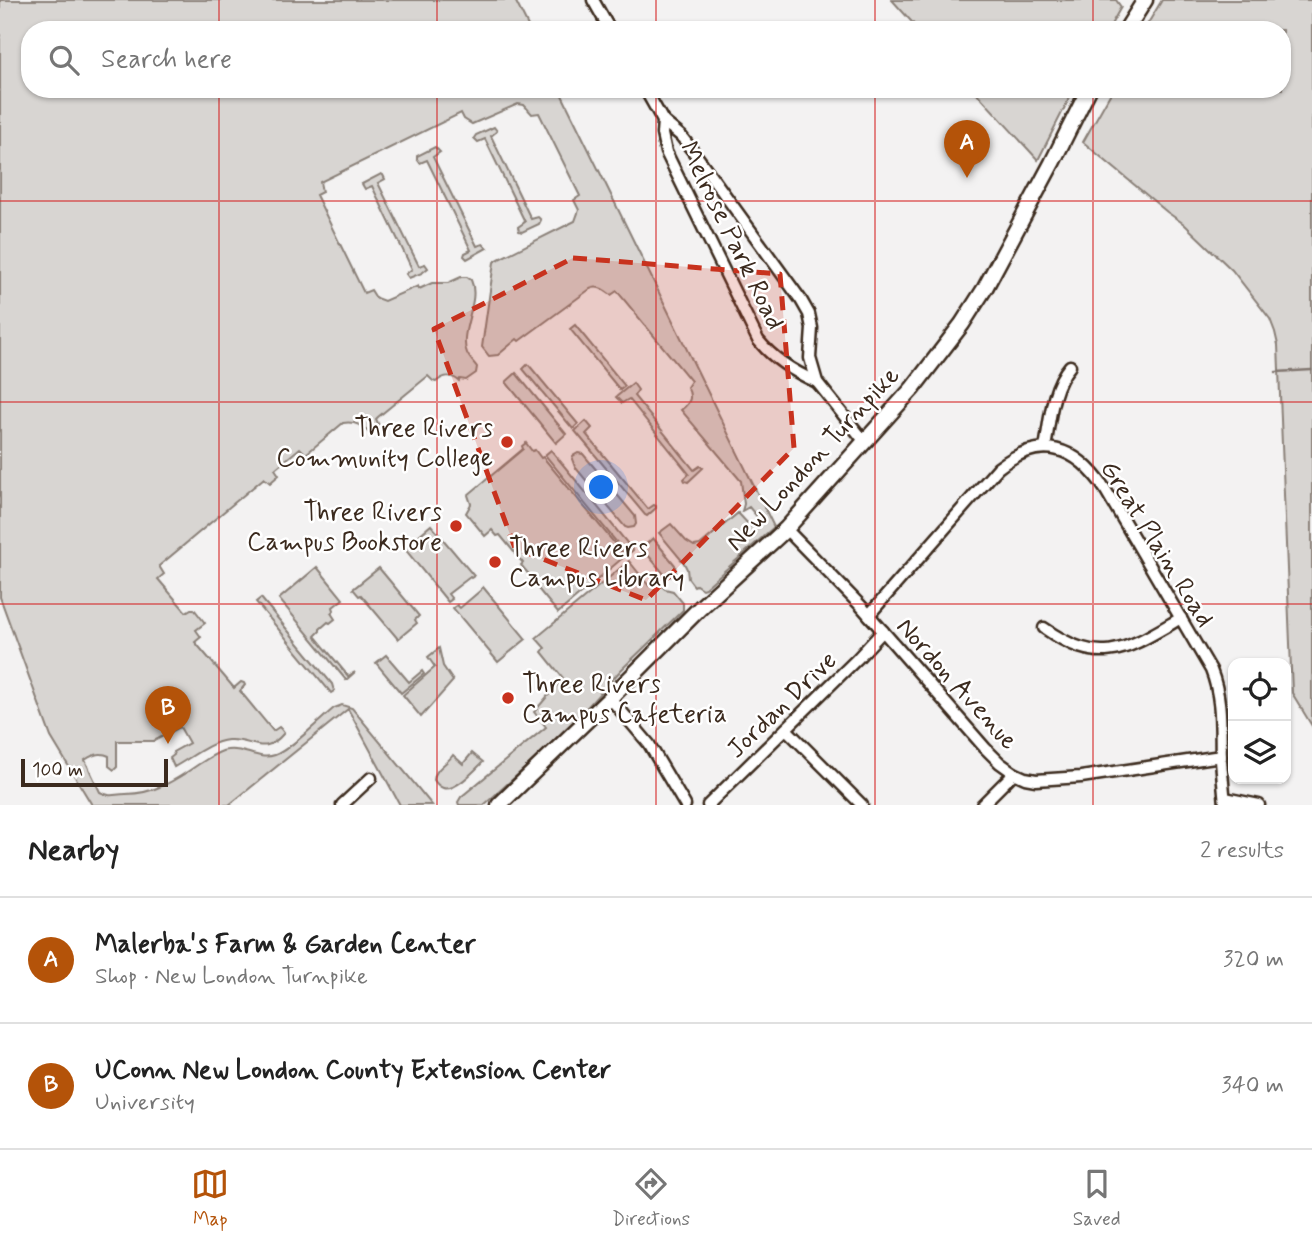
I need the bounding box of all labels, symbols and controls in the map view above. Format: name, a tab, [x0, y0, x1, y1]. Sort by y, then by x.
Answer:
search box	[21, 21, 1291, 98]
icon: search	[45, 41, 83, 79]
text: Search here	[101, 43, 232, 77]
pin: A	[944, 120, 990, 178]
street label: Melrose Park Road	[671, 136, 792, 336]
street label: New London Turnpike	[719, 360, 908, 559]
place label: Three Rivers Community College	[276, 412, 493, 476]
marker: Three Rivers Community College	[499, 434, 515, 450]
street label: Great Plain Road	[1091, 454, 1221, 634]
your location	[584, 470, 618, 504]
place label: Three Rivers Campus Bookstore	[247, 496, 442, 560]
marker: Three Rivers Campus Bookstore	[448, 518, 464, 534]
place label: Three Rivers Campus Library	[509, 532, 685, 596]
marker: Three Rivers Campus Library	[487, 554, 503, 570]
street label: Nordon Avenue	[888, 611, 1025, 758]
street label: Jordan Drive	[720, 644, 845, 766]
map controls	[1228, 658, 1291, 784]
button: locate	[1228, 658, 1291, 721]
place label: Three Rivers Campus Cafeteria	[522, 668, 727, 732]
pin: B	[145, 686, 191, 744]
marker: Three Rivers Campus Cafeteria	[500, 690, 516, 706]
button: layers	[1228, 721, 1291, 784]
scale bar	[21, 756, 168, 788]
text: 100 m	[32, 758, 83, 783]
text: Nearby	[28, 831, 119, 870]
text: 2 results	[1200, 836, 1284, 866]
text: Malerba's Farm & Garden Center	[95, 928, 476, 962]
text: A	[43, 945, 59, 975]
text: 320 m	[1223, 945, 1284, 975]
text: Shop · New London Turnpike	[95, 962, 368, 992]
text: UConn New London County Extension Center	[95, 1054, 611, 1088]
text: B	[44, 1071, 58, 1101]
text: 340 m	[1221, 1071, 1284, 1101]
text: University	[95, 1088, 195, 1118]
tab: Map	[191, 1165, 229, 1232]
tab: Directions	[612, 1165, 690, 1232]
tab: Saved	[1073, 1165, 1121, 1232]

